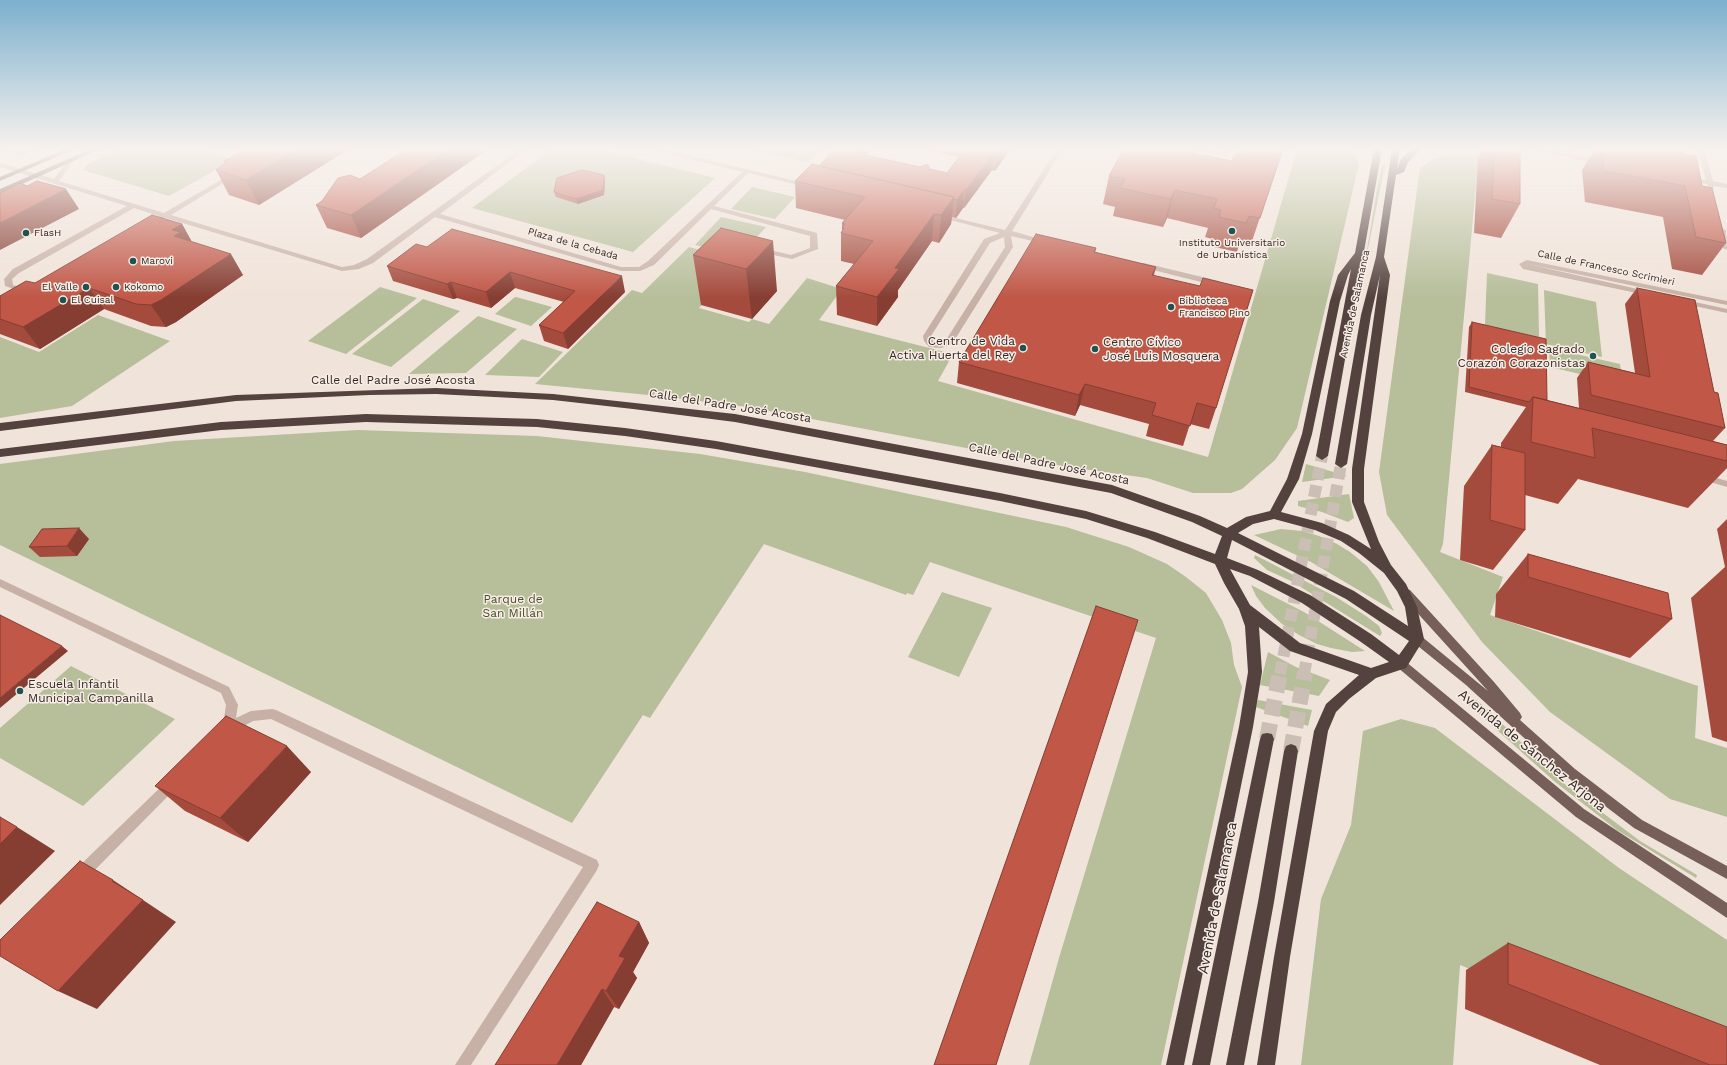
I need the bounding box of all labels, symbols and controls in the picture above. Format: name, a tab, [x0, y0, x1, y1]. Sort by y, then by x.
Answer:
street label: Plaza de la Cebada	[527, 225, 619, 263]
marker: Instituto Universitario de Urbanística	[1227, 226, 1237, 236]
place label: FlasH	[34, 227, 61, 239]
marker: FlasH	[21, 228, 31, 238]
place label: Instituto Universitario de Urbanística	[1179, 237, 1285, 260]
street label: Calle de Francesco Scrimieri	[1536, 248, 1676, 288]
street label: Avenida de Salamanca	[1338, 249, 1372, 359]
place label: Marovi	[141, 255, 173, 267]
marker: Marovi	[128, 256, 138, 266]
place label: El Valle	[42, 281, 78, 293]
place label: Kokomo	[124, 281, 163, 293]
marker: El Valle	[81, 282, 91, 292]
marker: Kokomo	[111, 282, 121, 292]
place label: El Cuisal	[71, 294, 114, 306]
marker: El Cuisal	[58, 295, 68, 305]
place label: Biblioteca Francisco Pino	[1179, 295, 1250, 318]
marker: Biblioteca Francisco Pino	[1166, 302, 1176, 312]
place label: Centro de Vida Activa Huerta del Rey	[889, 334, 1015, 362]
place label: Centro Cívico José Luis Mosquera	[1103, 335, 1219, 363]
place label: Colegio Sagrado Corazón Corazonistas	[1457, 342, 1585, 370]
marker: Centro de Vida Activa Huerta del Rey	[1018, 343, 1028, 353]
marker: Centro Cívico José Luis Mosquera	[1090, 344, 1100, 354]
marker: Colegio Sagrado Corazón Corazonistas	[1588, 351, 1598, 361]
street label: Calle del Padre José Acosta	[311, 373, 475, 387]
street label: Calle del Padre José Acosta	[648, 386, 812, 426]
street label: Calle del Padre José Acosta	[967, 440, 1131, 488]
park label: Parque de San Millán	[483, 592, 543, 620]
place label: Escuela Infantil Municipal Campanilla	[28, 677, 154, 705]
marker: Escuela Infantil Municipal Campanilla	[15, 686, 25, 696]
street label: Avenida de Sánchez Arjona	[1455, 686, 1609, 816]
street label: Avenida de Salamanca	[1195, 821, 1241, 975]

